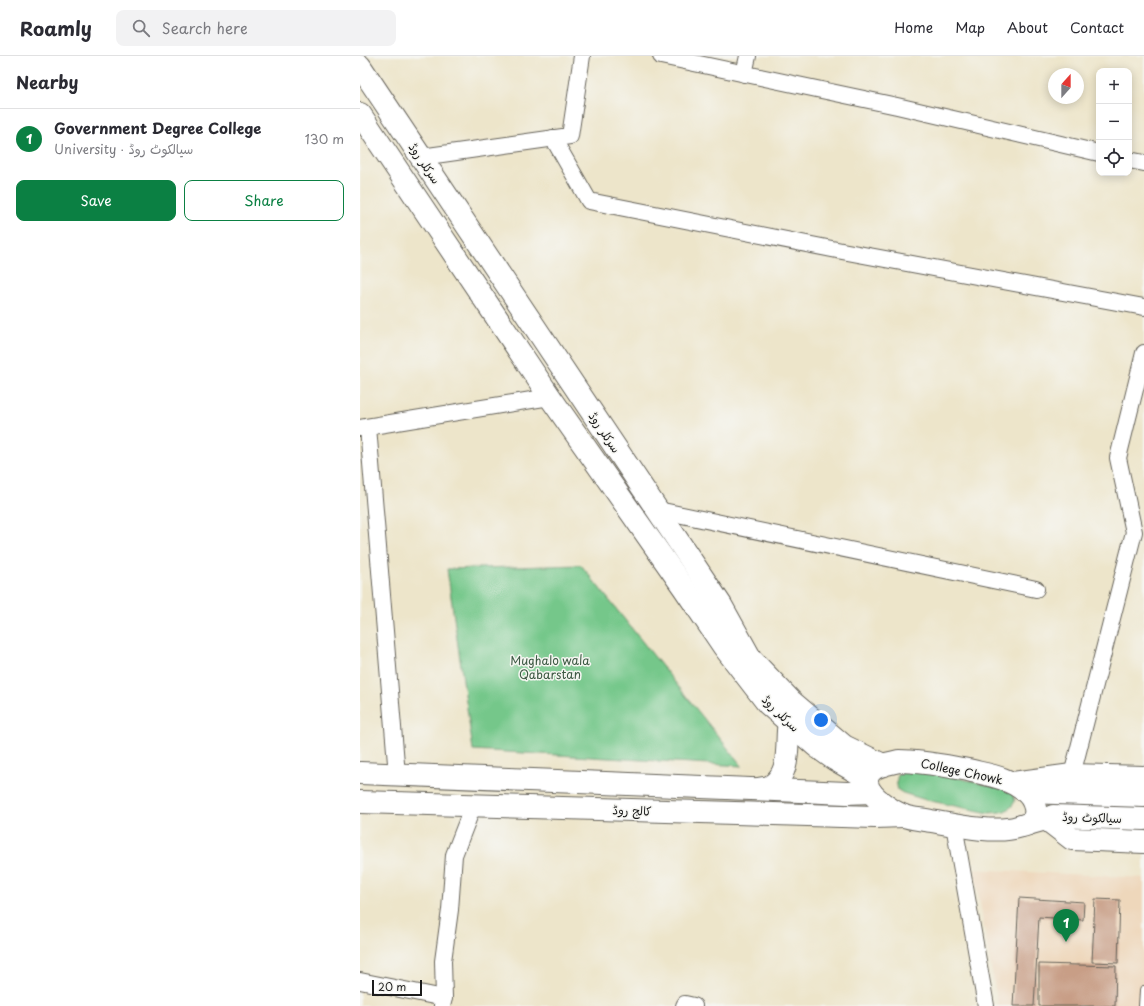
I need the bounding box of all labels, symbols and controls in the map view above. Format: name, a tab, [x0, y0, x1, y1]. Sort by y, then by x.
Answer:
search box	[116, 10, 396, 46]
text: Roamly	[20, 14, 92, 42]
text: Search here	[162, 16, 248, 39]
icon: search	[130, 17, 152, 39]
text: Home	[894, 17, 933, 38]
text: Map	[955, 17, 985, 38]
text: About	[1007, 17, 1048, 38]
text: Contact	[1070, 17, 1124, 38]
north arrow	[1048, 68, 1084, 104]
map controls	[1096, 68, 1132, 176]
button: +	[1096, 68, 1132, 104]
text: Nearby	[16, 69, 78, 95]
button: −	[1096, 104, 1132, 140]
text: Government Degree College	[54, 116, 261, 139]
text: 1	[26, 129, 32, 148]
text: 130 m	[305, 129, 344, 148]
text: University · سیالکوٹ روڈ	[54, 139, 193, 158]
street label: سرکلر روڈ	[405, 139, 445, 187]
button: locate	[1096, 140, 1132, 176]
button: Save	[16, 180, 176, 221]
button: Share	[184, 180, 344, 221]
street label: سرکلر روڈ	[585, 408, 625, 456]
park label: Mughalo wala Qabarstan	[510, 651, 590, 683]
street label: سرکلر روڈ	[758, 690, 804, 736]
your location	[811, 710, 831, 730]
street label: College Chowk	[919, 754, 1005, 789]
street label: کالج روڈ	[612, 800, 652, 821]
street label: سیالکوٹ روڈ	[1062, 807, 1122, 827]
pin: 1	[1053, 909, 1079, 942]
scale bar	[372, 978, 422, 997]
text: 20 m	[378, 978, 406, 995]

